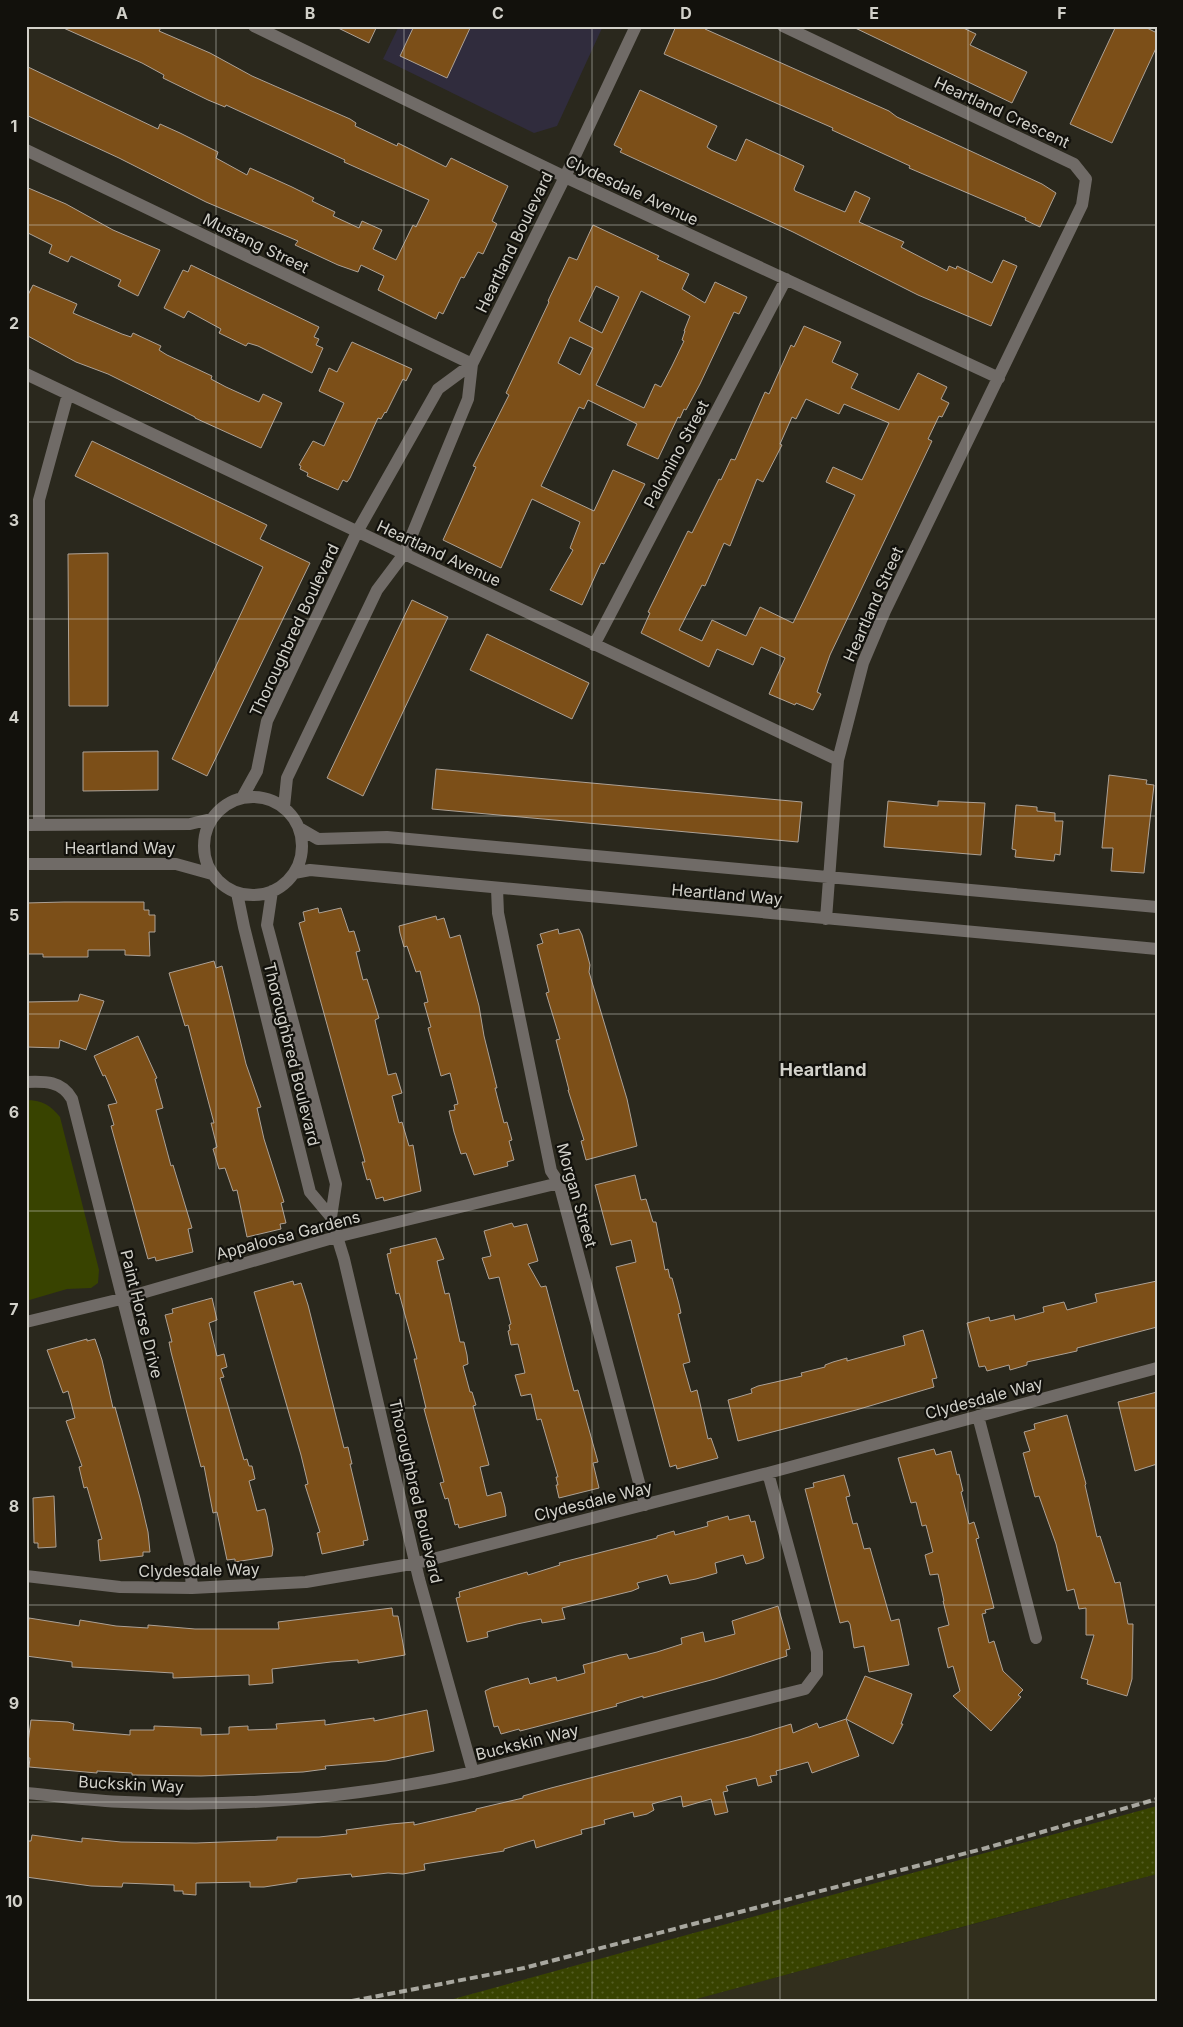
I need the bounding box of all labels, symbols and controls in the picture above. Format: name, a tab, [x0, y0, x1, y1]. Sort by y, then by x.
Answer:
text: A	[116, 3, 128, 23]
text: B	[305, 3, 315, 23]
text: C	[492, 3, 504, 23]
text: D	[680, 3, 692, 23]
text: E	[869, 3, 879, 23]
text: F	[1057, 3, 1067, 23]
street label: Heartland Crescent	[931, 72, 1073, 152]
text: 1	[11, 116, 17, 136]
street label: Clydesdale Avenue	[562, 150, 702, 230]
street label: Heartland Boulevard	[471, 168, 557, 316]
street label: Mustang Street	[200, 209, 312, 277]
text: 2	[9, 313, 19, 333]
street label: Palomino Street	[639, 397, 713, 511]
text: 3	[9, 510, 19, 530]
street label: Heartland Avenue	[374, 515, 504, 591]
street label: Thoroughbred Boulevard	[245, 540, 343, 720]
street label: Heartland Street	[839, 543, 907, 665]
text: 4	[9, 707, 20, 727]
street label: Heartland Way	[64, 838, 176, 858]
street label: Heartland Way	[671, 879, 783, 909]
text: 5	[9, 905, 19, 925]
street label: Thoroughbred Boulevard	[259, 960, 325, 1148]
district label: Heartland	[780, 1059, 867, 1080]
text: 6	[9, 1102, 19, 1122]
street label: Morgan Street	[553, 1140, 601, 1250]
street label: Appaloosa Gardens	[214, 1206, 362, 1264]
street label: Paint Horse Drive	[116, 1248, 168, 1380]
text: 7	[9, 1299, 19, 1319]
street label: Clydesdale Way	[923, 1373, 1045, 1423]
street label: Thoroughbred Boulevard	[385, 1397, 447, 1585]
street label: Clydesdale Way	[532, 1477, 654, 1525]
text: 8	[9, 1496, 19, 1516]
street label: Clydesdale Way	[138, 1559, 260, 1581]
text: 9	[9, 1693, 19, 1713]
street label: Buckskin Way	[473, 1720, 581, 1764]
street label: Buckskin Way	[78, 1771, 184, 1797]
text: 10	[5, 1891, 23, 1911]

